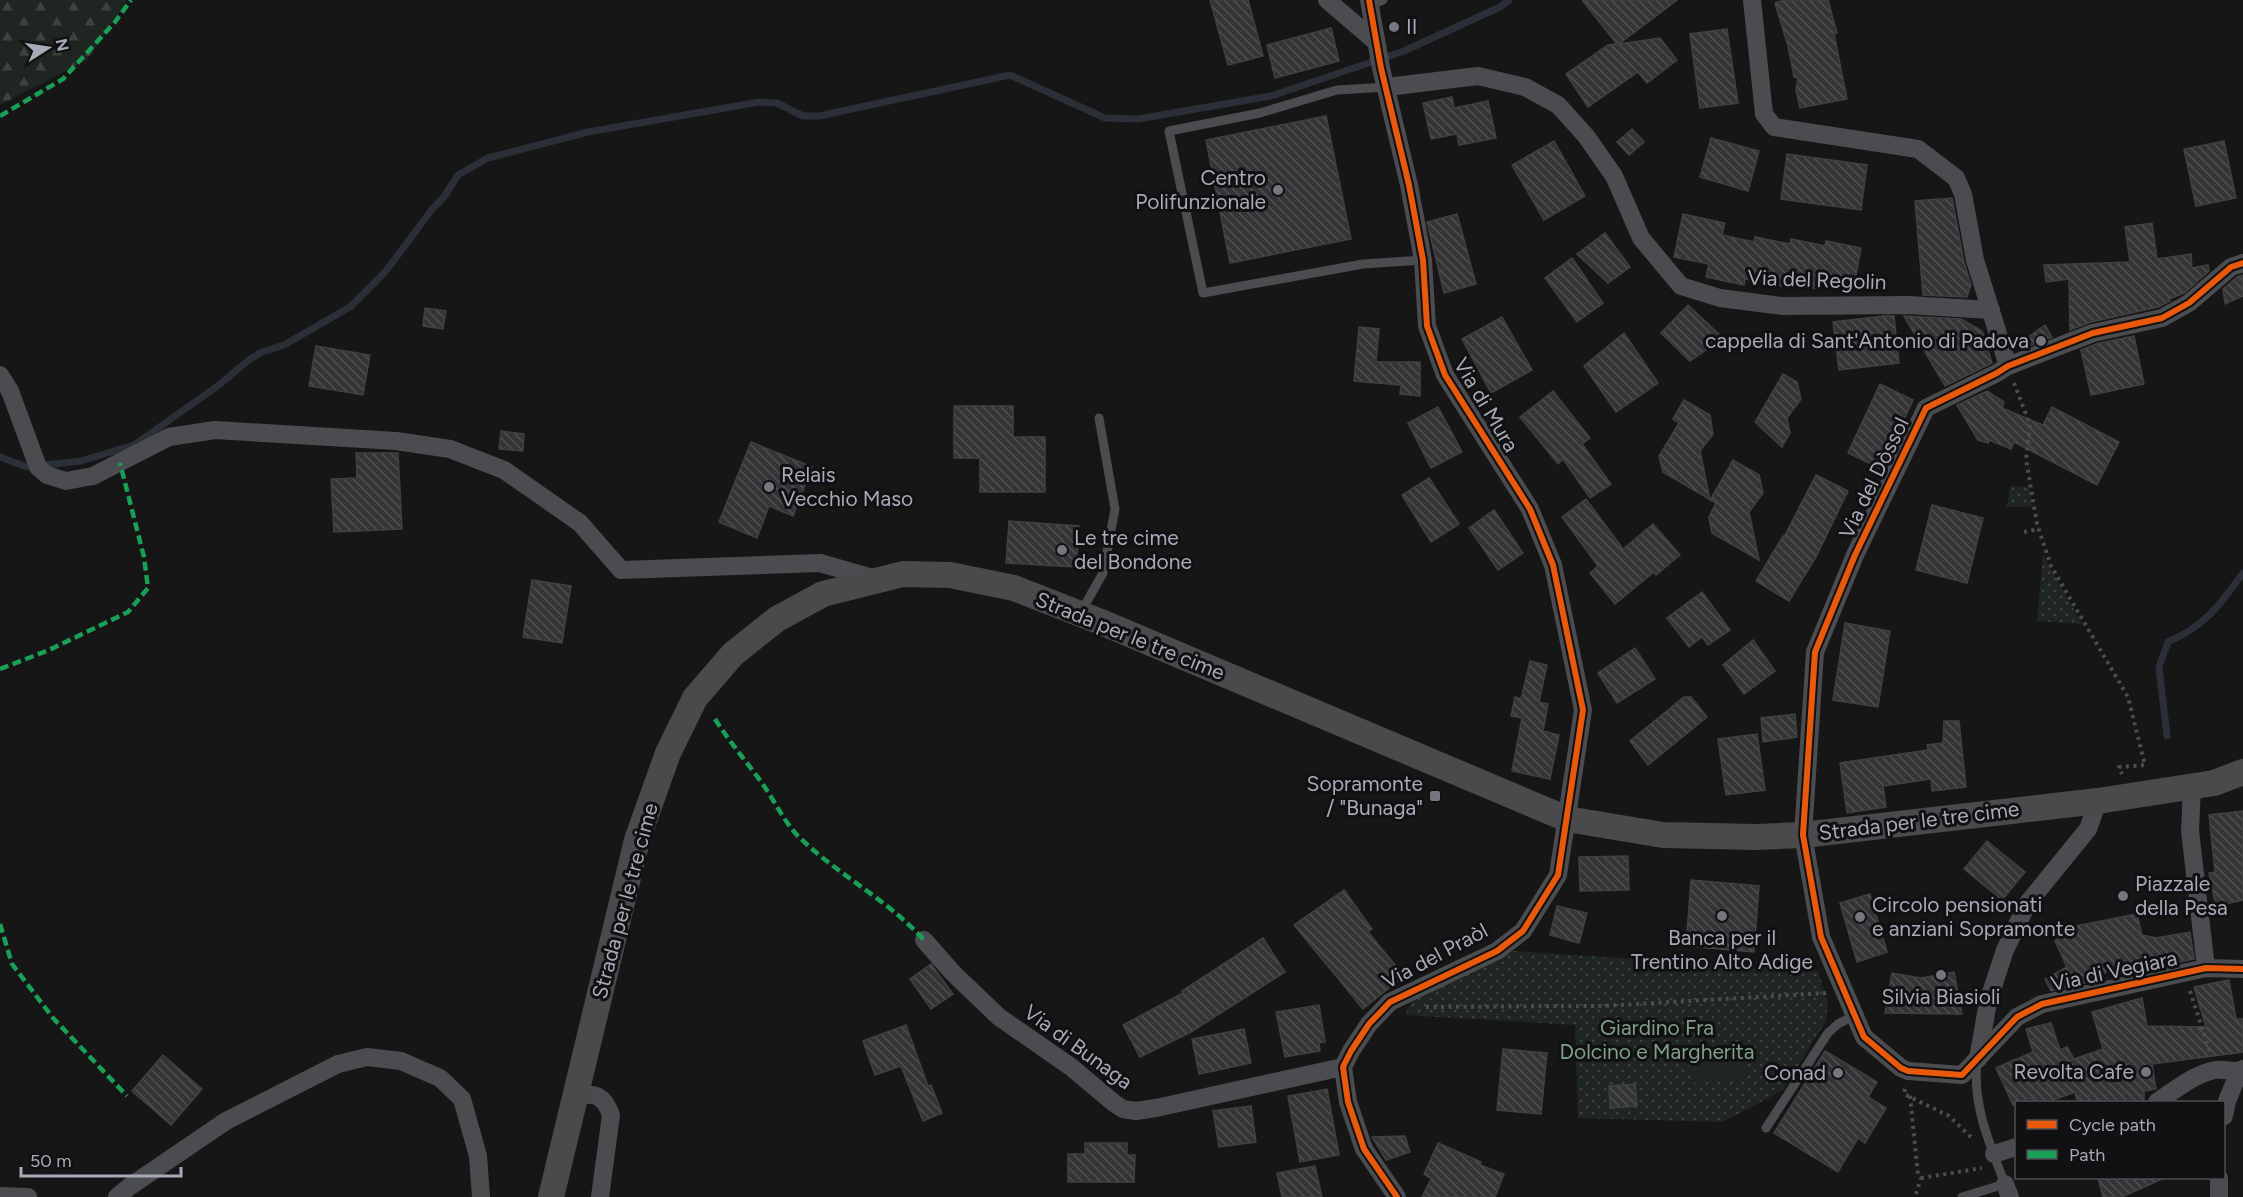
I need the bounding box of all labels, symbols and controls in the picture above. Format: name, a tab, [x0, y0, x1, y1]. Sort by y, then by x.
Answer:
place label: II	[1406, 14, 1417, 39]
north arrow	[18, 18, 78, 78]
marker: II	[1387, 20, 1401, 34]
text: N	[52, 37, 73, 53]
place label: Centro Polifunzionale	[1135, 165, 1266, 214]
marker: Centro Polifunzionale	[1271, 183, 1285, 197]
street label: Via del Regolin	[1747, 265, 1887, 294]
place label: cappella di Sant'Antonio di Padova	[1705, 328, 2029, 353]
marker: cappella di Sant'Antonio di Padova	[2034, 334, 2048, 348]
street label: Via di Mura	[1449, 353, 1524, 456]
street label: Via del Dòssol	[1833, 413, 1914, 543]
place label: Relais Vecchio Maso	[781, 462, 913, 511]
marker: Relais Vecchio Maso	[762, 480, 776, 494]
place label: Le tre cime del Bondone	[1074, 525, 1192, 574]
marker: Le tre cime del Bondone	[1055, 543, 1069, 557]
street label: Strada per le tre cime	[1032, 586, 1228, 685]
place label: Sopramonte / "Bunaga"	[1307, 771, 1423, 820]
marker: Sopramonte / "Bunaga"	[1428, 789, 1442, 803]
street label: Strada per le tre cime	[1817, 796, 2020, 845]
street label: Strada per le tre cime	[586, 800, 663, 1001]
place label: Piazzale della Pesa	[2135, 871, 2228, 920]
marker: Piazzale della Pesa	[2116, 889, 2130, 903]
place label: Circolo pensionati e anziani Sopramonte	[1872, 892, 2075, 941]
marker: Banca per il Trentino Alto Adige	[1715, 909, 1729, 923]
marker: Circolo pensionati e anziani Sopramonte	[1853, 910, 1867, 924]
street label: Via del Praòl	[1378, 917, 1492, 994]
place label: Banca per il Trentino Alto Adige	[1631, 925, 1813, 974]
street label: Via di Vegiara	[2048, 945, 2179, 996]
marker: Silvia Biasioli	[1934, 968, 1948, 982]
place label: Silvia Biasioli	[1882, 984, 2000, 1009]
street label: Via di Bunaga	[1019, 999, 1137, 1094]
park label: Giardino Fra Dolcino e Margherita	[1560, 1015, 1754, 1064]
place label: Revolta Cafe	[2013, 1059, 2134, 1084]
place label: Conad	[1764, 1060, 1826, 1085]
marker: Revolta Cafe	[2139, 1065, 2153, 1079]
marker: Conad	[1831, 1066, 1845, 1080]
legend	[2015, 1101, 2225, 1179]
text: Cycle path	[2069, 1114, 2156, 1136]
scale bar	[21, 1140, 182, 1178]
text: Path	[2069, 1144, 2105, 1166]
text: 50 m	[30, 1150, 72, 1172]

